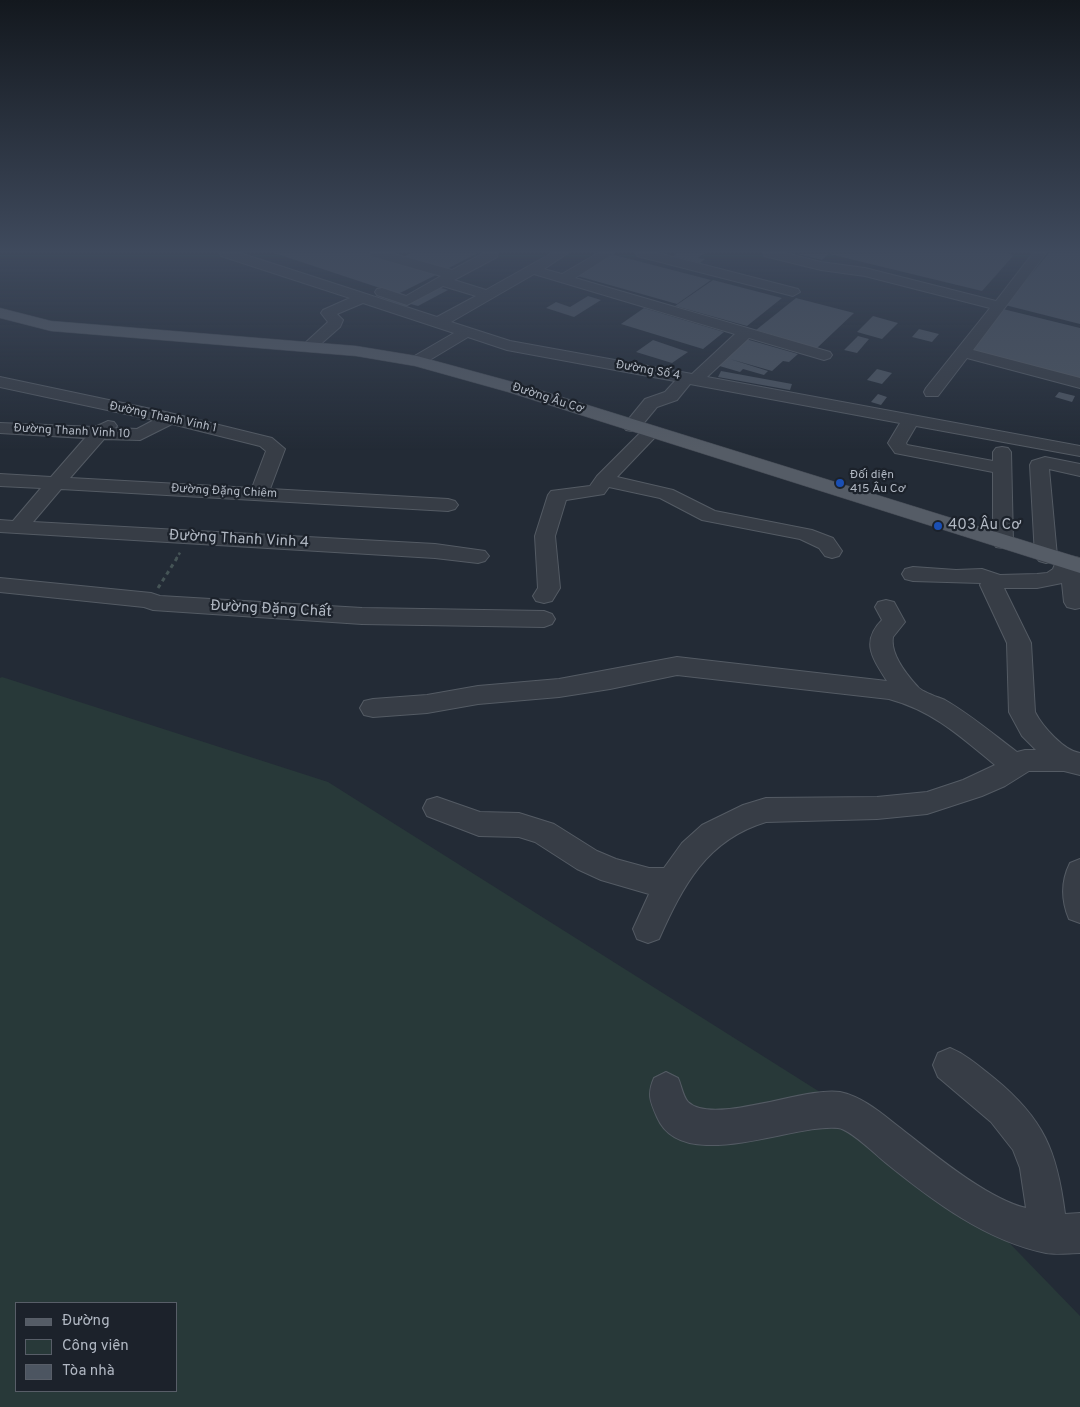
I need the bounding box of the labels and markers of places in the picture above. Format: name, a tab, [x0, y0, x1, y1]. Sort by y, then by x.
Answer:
place label: Đối diện 415 Âu Cơ	[850, 469, 906, 497]
marker: Đối diện 415 Âu Cơ	[834, 477, 846, 489]
place label: 403 Âu Cơ	[948, 517, 1021, 535]
marker: 403 Âu Cơ	[932, 520, 944, 532]

